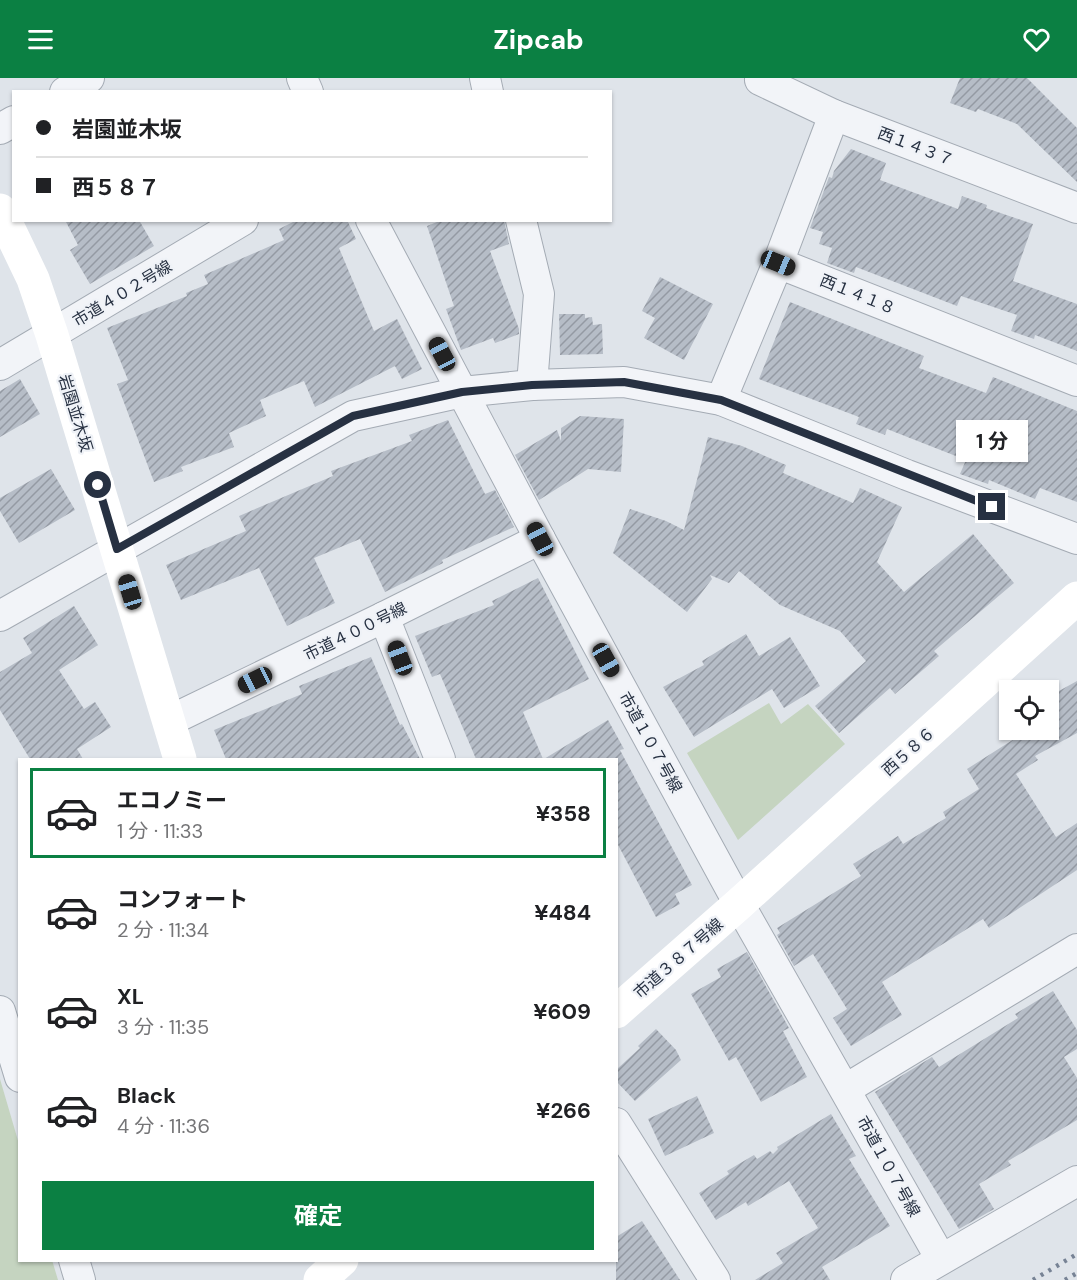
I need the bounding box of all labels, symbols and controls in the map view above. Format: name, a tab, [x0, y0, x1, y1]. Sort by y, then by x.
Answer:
text: Zipcab	[493, 22, 584, 57]
icon: menu	[24, 23, 57, 56]
icon: heart	[1020, 23, 1053, 56]
text: 岩園並木坂	[72, 115, 182, 144]
street label: 西１４３７	[875, 122, 957, 171]
text: 西５８７	[72, 173, 160, 202]
car	[758, 248, 798, 278]
street label: 市道４０２号線	[69, 256, 176, 331]
street label: 西１４１８	[817, 270, 899, 319]
car	[426, 334, 458, 374]
street label: 岩園並木坂	[54, 372, 97, 454]
callout: 1 分	[956, 420, 1028, 462]
text: 1 分	[976, 428, 1008, 454]
route start	[84, 471, 111, 498]
route end	[978, 493, 1005, 520]
car	[524, 519, 556, 559]
car	[116, 572, 144, 612]
street label: 市道４００号線	[300, 597, 410, 665]
car	[385, 638, 415, 678]
car	[589, 640, 623, 680]
car	[235, 664, 275, 696]
map controls	[999, 680, 1059, 740]
button: locate	[999, 680, 1059, 740]
street label: 市道１０７号線	[614, 688, 687, 796]
street label: 西５８６	[878, 722, 939, 781]
icon: car	[45, 786, 99, 840]
text: エコノミー	[117, 786, 227, 815]
text: ¥358	[536, 799, 591, 828]
text: 1 分 · 11:33	[117, 818, 203, 844]
icon: car	[45, 885, 99, 939]
text: コンフォート	[117, 885, 248, 914]
text: ¥484	[534, 898, 591, 927]
street label: 市道３８７号線	[629, 914, 727, 1003]
text: 2 分 · 11:34	[117, 917, 209, 943]
text: XL	[117, 982, 144, 1011]
icon: car	[45, 984, 99, 1038]
text: ¥609	[533, 997, 591, 1026]
text: 3 分 · 11:35	[117, 1014, 209, 1040]
text: Black	[117, 1081, 176, 1110]
icon: car	[45, 1083, 99, 1137]
text: ¥266	[536, 1096, 591, 1125]
street label: 市道１０７号線	[852, 1112, 925, 1220]
text: 4 分 · 11:36	[117, 1113, 210, 1139]
button: 確定	[42, 1181, 594, 1250]

